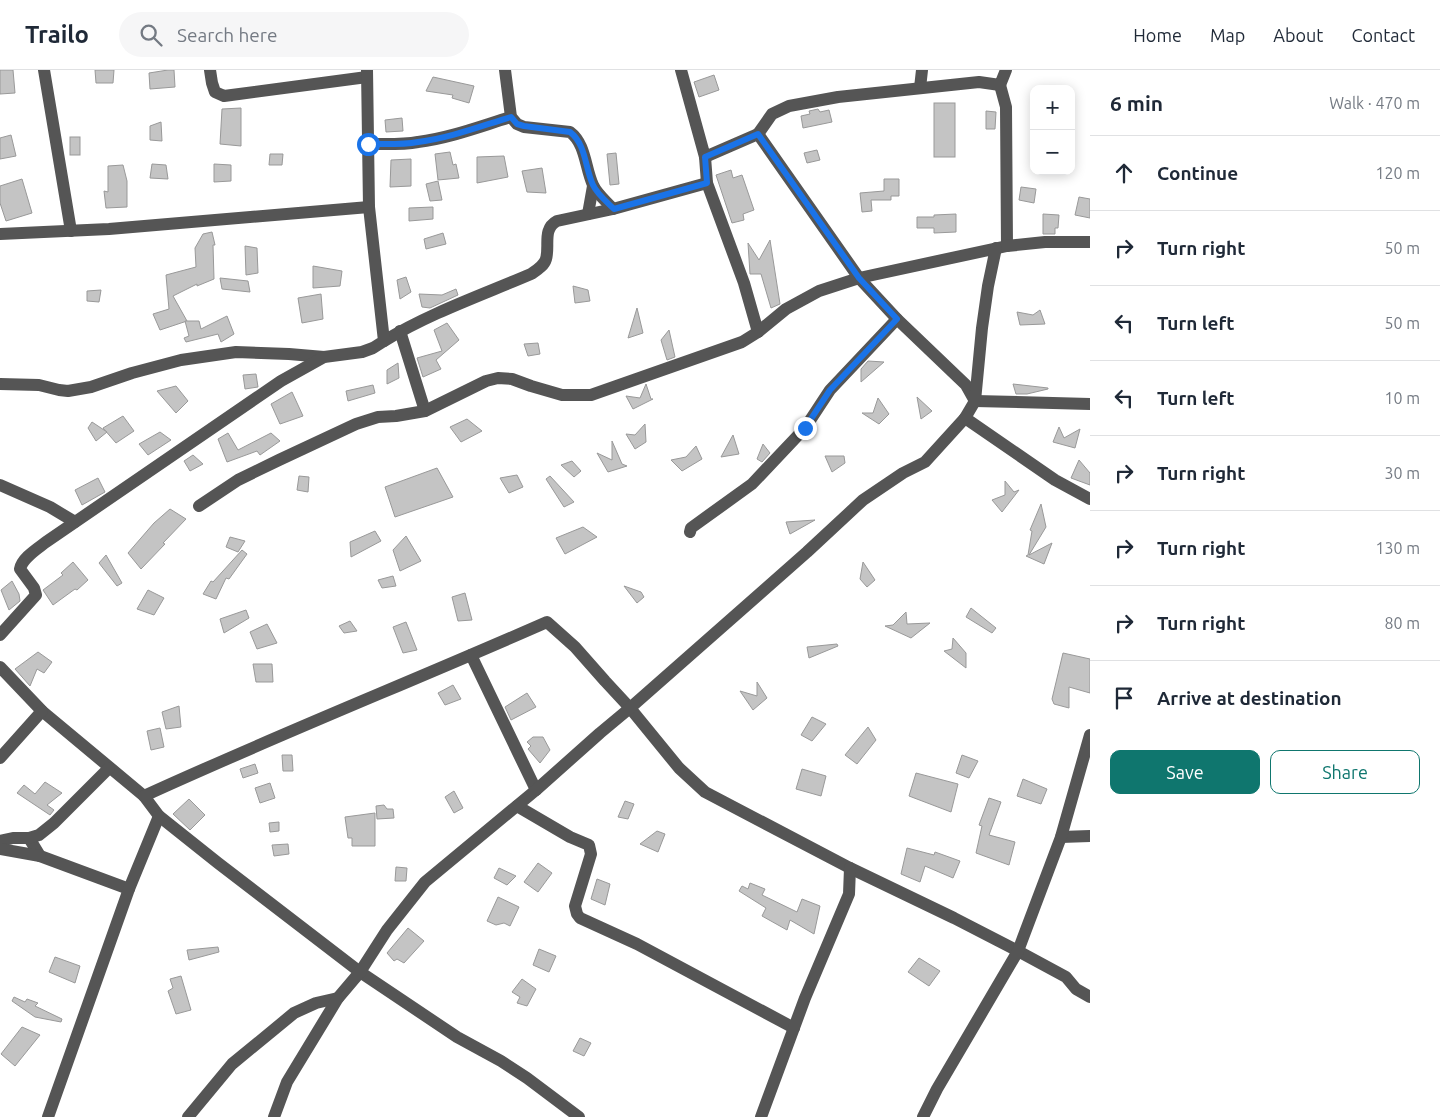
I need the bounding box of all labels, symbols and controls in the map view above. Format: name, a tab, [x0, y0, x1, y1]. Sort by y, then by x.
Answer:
search box	[119, 12, 469, 57]
text: Trailo	[25, 21, 89, 48]
icon: search	[137, 21, 165, 49]
text: Search here	[177, 24, 278, 46]
text: Home	[1133, 25, 1182, 45]
text: Map	[1210, 25, 1245, 45]
text: About	[1273, 25, 1323, 45]
text: Contact	[1351, 25, 1415, 45]
map controls	[1030, 85, 1075, 175]
button: +	[1030, 85, 1075, 130]
text: 6 min	[1110, 91, 1163, 115]
text: Walk · 470 m	[1329, 94, 1420, 112]
button: −	[1030, 130, 1075, 175]
route start	[357, 133, 380, 156]
icon: ahead	[1110, 159, 1138, 187]
text: Continue	[1157, 162, 1238, 184]
text: 120 m	[1375, 164, 1420, 182]
icon: right	[1110, 234, 1138, 262]
text: Turn right	[1157, 237, 1245, 259]
text: 50 m	[1384, 239, 1420, 257]
icon: left	[1110, 309, 1138, 337]
text: Turn left	[1157, 312, 1235, 334]
text: 50 m	[1384, 314, 1420, 332]
icon: left	[1110, 384, 1138, 412]
text: Turn left	[1157, 387, 1235, 409]
text: 10 m	[1384, 389, 1420, 407]
route end	[794, 417, 817, 440]
icon: right	[1110, 459, 1138, 487]
text: Turn right	[1157, 462, 1245, 484]
text: 30 m	[1384, 464, 1420, 482]
icon: right	[1110, 534, 1138, 562]
text: Turn right	[1157, 537, 1245, 559]
text: 130 m	[1375, 539, 1420, 557]
icon: right	[1110, 609, 1138, 637]
text: Turn right	[1157, 612, 1245, 634]
text: 80 m	[1384, 614, 1420, 632]
icon: arrive	[1110, 684, 1138, 712]
text: Arrive at destination	[1157, 687, 1342, 709]
button: Save	[1110, 750, 1260, 794]
button: Share	[1270, 750, 1420, 794]

